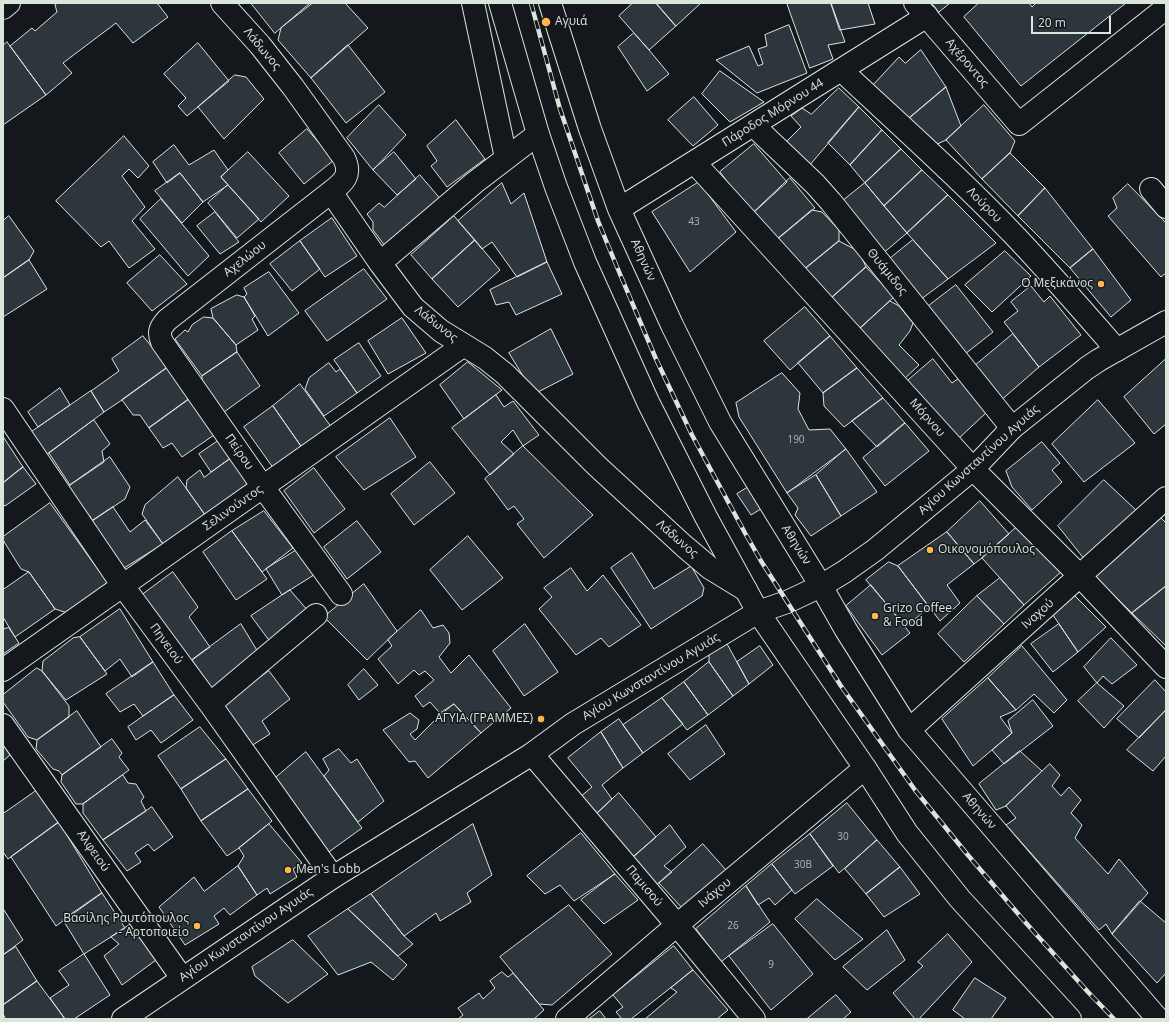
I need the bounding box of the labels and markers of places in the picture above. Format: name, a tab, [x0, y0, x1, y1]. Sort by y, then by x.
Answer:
place label: Αγυιά	[555, 15, 587, 29]
marker: Αγυιά	[540, 16, 552, 28]
place label: Ο Μεξικάνος	[1021, 277, 1093, 291]
marker: Ο Μεξικάνος	[1096, 279, 1106, 289]
place label: Οικονομόπουλος	[938, 543, 1035, 557]
marker: Οικονομόπουλος	[925, 545, 935, 555]
place label: Grizo Coffee & Food	[883, 602, 952, 630]
marker: Grizo Coffee & Food	[870, 611, 880, 621]
place label: ΑΓΥΙΑ (ΓΡΑΜΜΕΣ)	[435, 712, 533, 726]
marker: ΑΓΥΙΑ (ΓΡΑΜΜΕΣ)	[536, 714, 546, 724]
place label: Men's Lobb	[296, 863, 361, 877]
marker: Men's Lobb	[283, 865, 293, 875]
place label: Βασίλης Ραυτόπουλος - Αρτοποιείο	[63, 912, 189, 940]
marker: Βασίλης Ραυτόπουλος - Αρτοποιείο	[192, 921, 202, 931]

